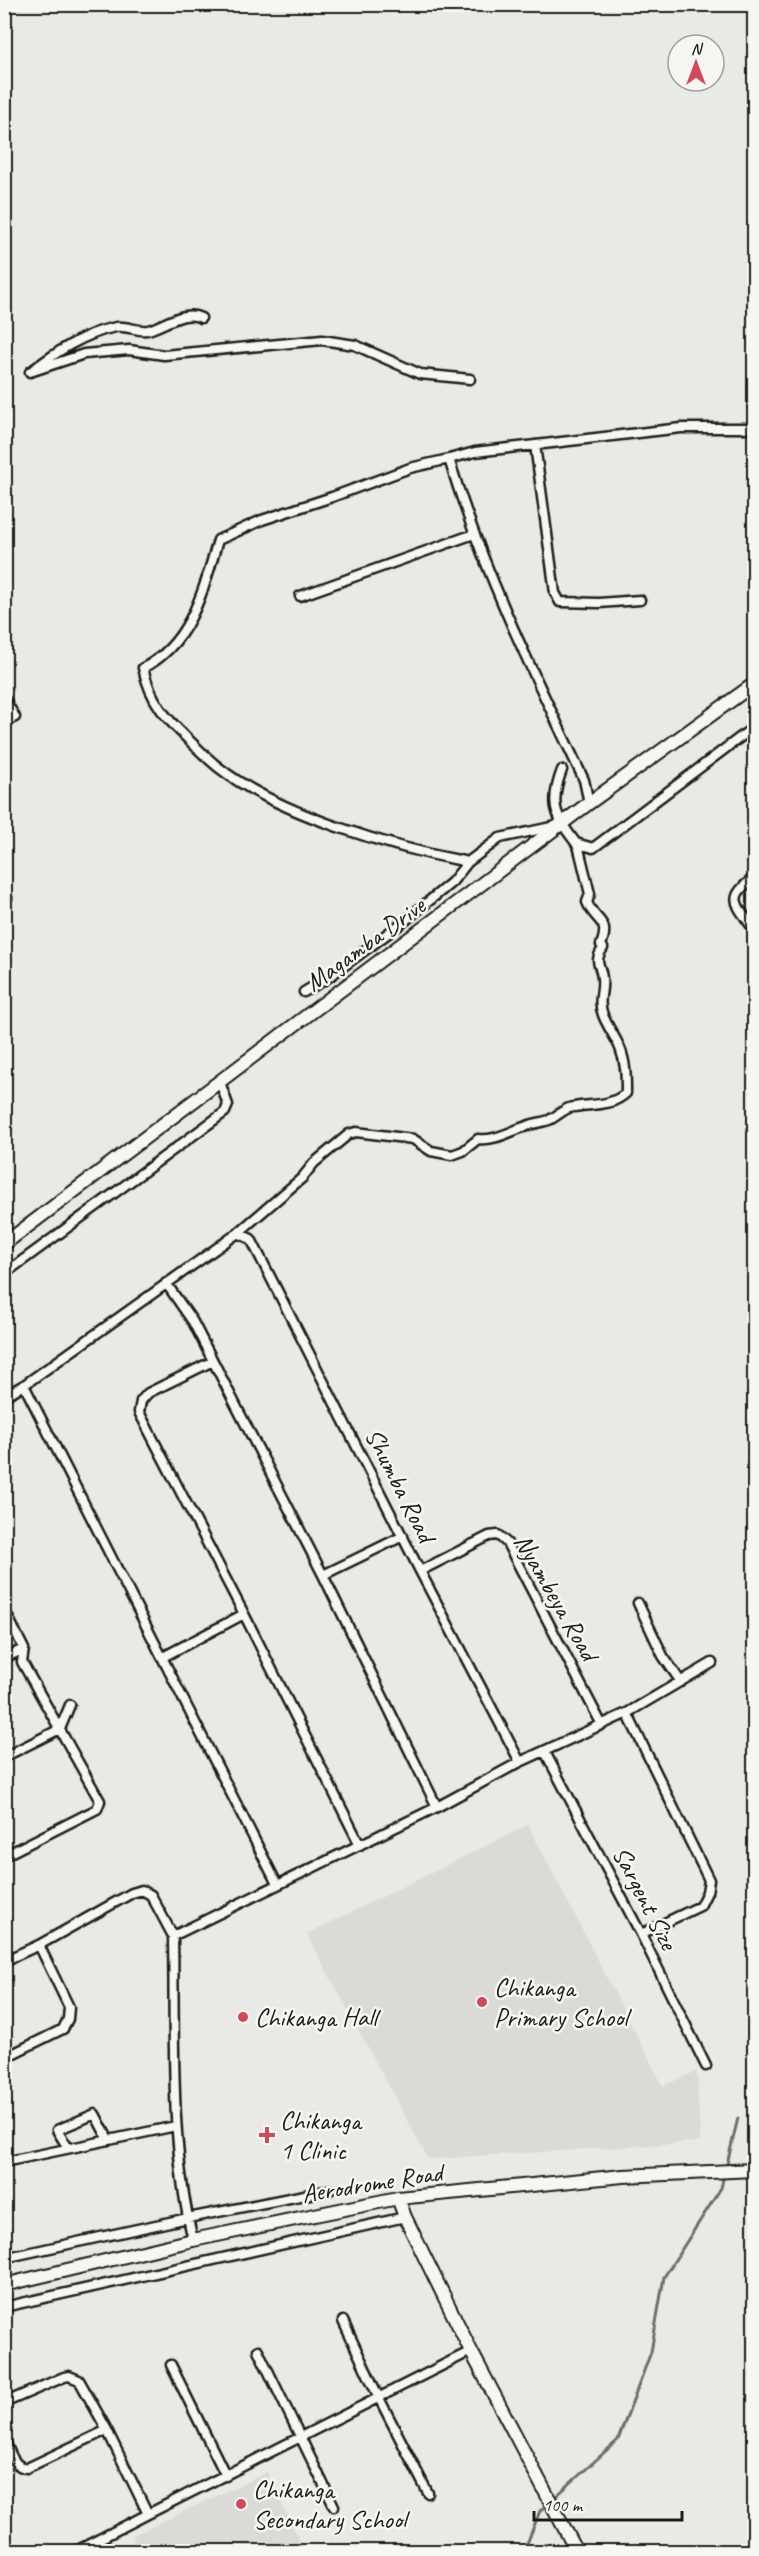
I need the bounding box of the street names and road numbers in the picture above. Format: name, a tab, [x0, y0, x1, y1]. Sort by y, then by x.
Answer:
street label: Magamba Drive	[298, 888, 433, 999]
street label: Shumba Road	[357, 1423, 444, 1551]
street label: Nyambeya Road	[507, 1528, 607, 1669]
street label: Sargent Size	[605, 1841, 686, 1957]
street label: Aerodrome Road	[299, 2155, 448, 2210]

